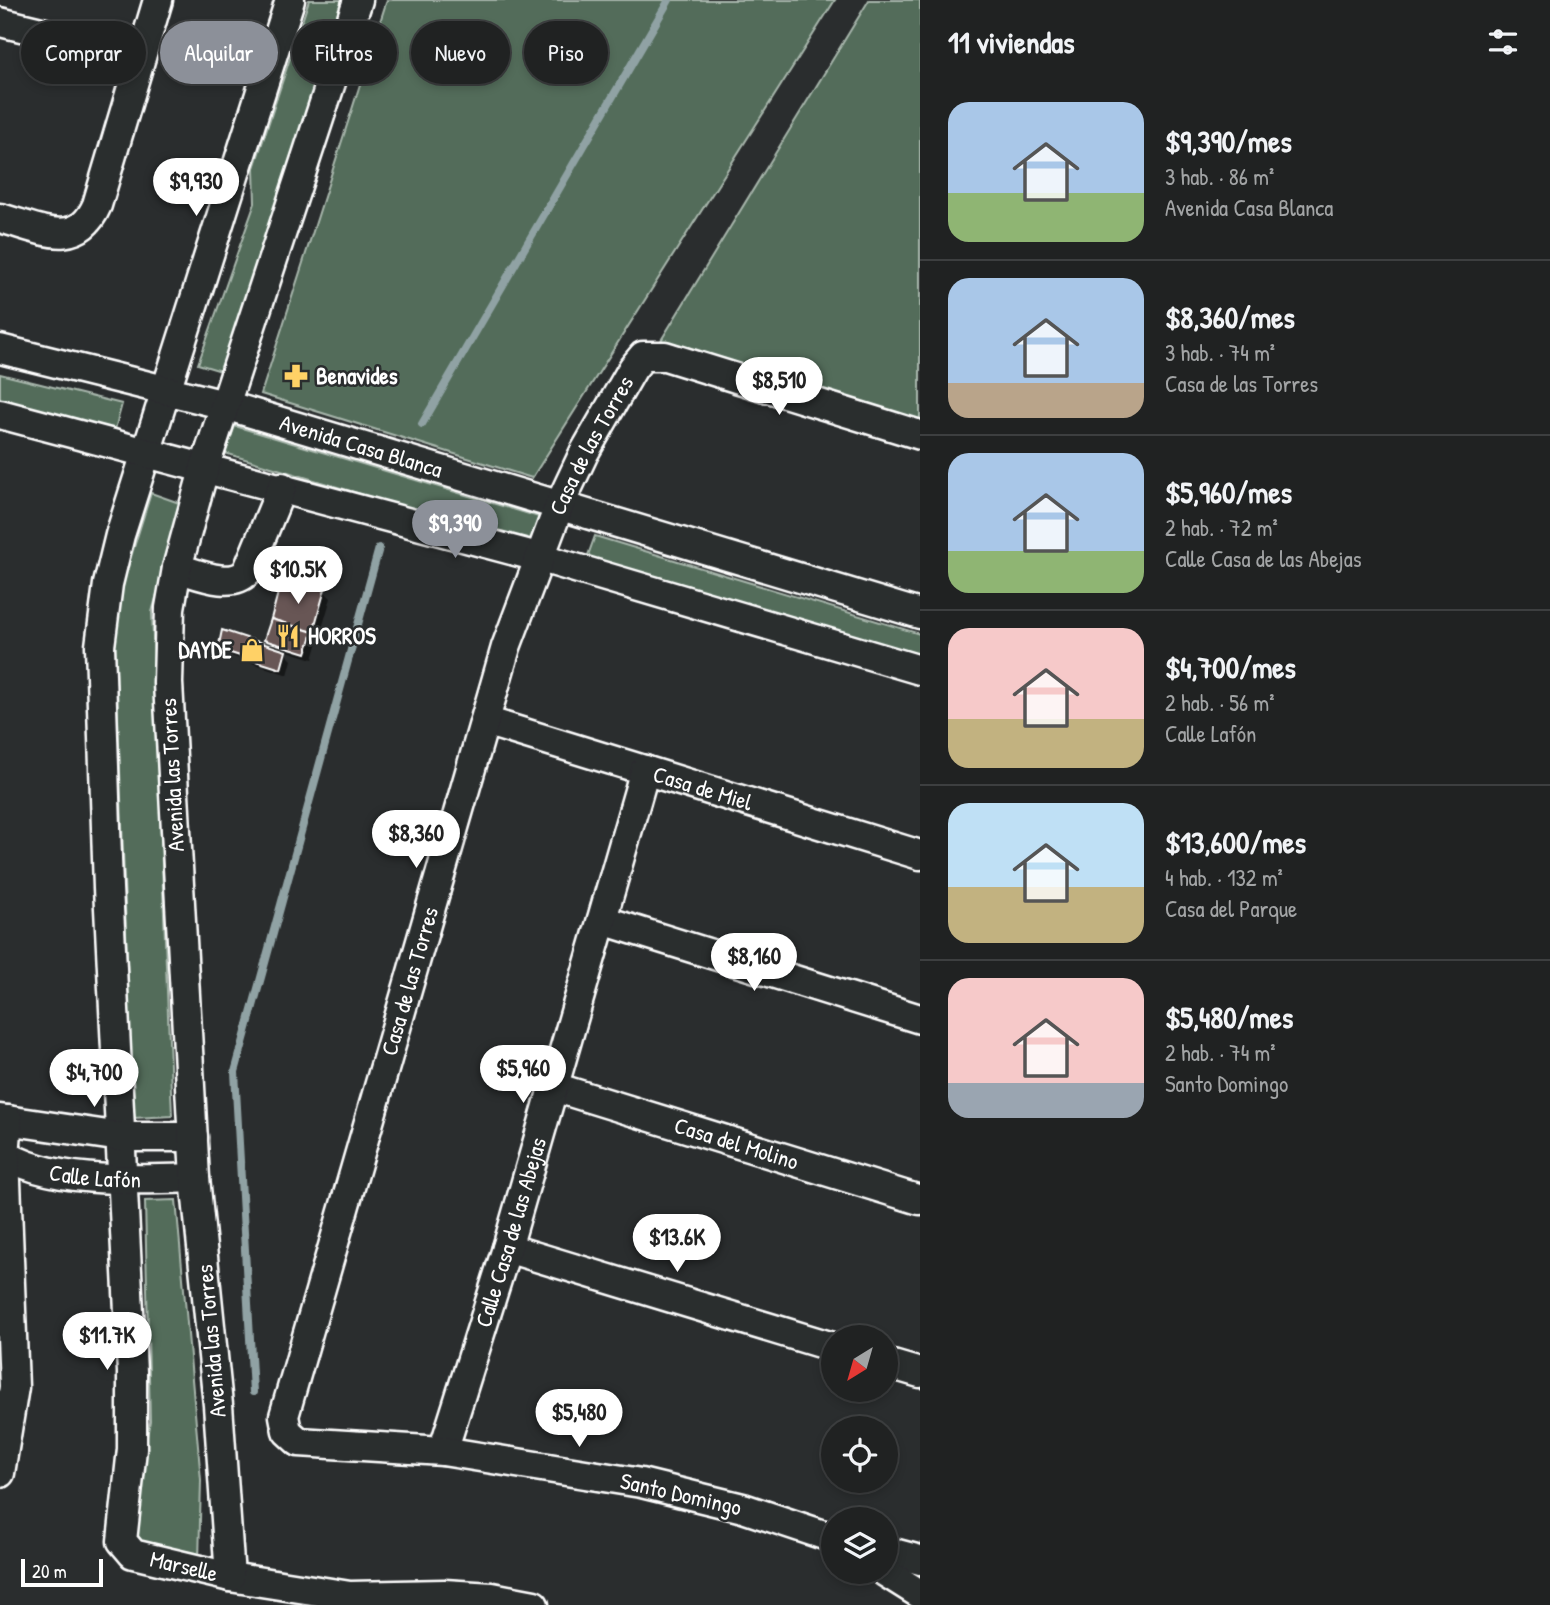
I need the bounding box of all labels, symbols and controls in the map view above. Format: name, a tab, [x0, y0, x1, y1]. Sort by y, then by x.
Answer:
chip: Comprar	[21, 21, 146, 84]
chip: Alquilar	[160, 21, 278, 84]
chip: Filtros	[292, 21, 397, 84]
chip: Nuevo	[411, 21, 510, 84]
chip: Piso	[524, 21, 608, 84]
text: 11 viviendas	[948, 22, 1075, 62]
icon: filters	[1484, 23, 1522, 61]
text: $9,390/mes	[1165, 121, 1292, 161]
icon: home	[1004, 130, 1088, 214]
pin: $9,930	[139, 158, 253, 218]
text: 3 hab. · 86 m²	[1165, 161, 1274, 192]
text: $9,930	[169, 165, 223, 196]
text: Avenida Casa Blanca	[1165, 192, 1333, 223]
text: $8,360/mes	[1165, 297, 1295, 337]
icon: home	[1004, 306, 1088, 390]
text: 3 hab. · 74 m²	[1165, 337, 1275, 368]
pin: $8,510	[722, 358, 836, 417]
place label: Benavides	[316, 360, 398, 391]
pharmacy icon: Benavides	[282, 362, 310, 390]
text: $8,510	[752, 364, 806, 395]
text: Casa de las Torres	[1165, 368, 1318, 399]
street label: Casa de las Torres	[541, 370, 640, 519]
street label: Avenida Casa Blanca	[276, 406, 446, 485]
text: $5,960/mes	[1165, 472, 1292, 512]
icon: home	[1004, 481, 1088, 565]
pin: $9,390	[398, 500, 512, 560]
text: $9,390	[428, 507, 482, 538]
text: 2 hab. · 72 m²	[1165, 512, 1278, 543]
text: Calle Casa de las Abejas	[1165, 543, 1362, 574]
pin: $10.5K	[241, 546, 355, 606]
text: $10.5K	[270, 553, 327, 584]
place label: HORROS	[308, 620, 376, 651]
restaurant icon: HORROS	[274, 622, 302, 650]
place label: DAYDE	[179, 634, 233, 665]
shop icon: DAYDE	[238, 636, 266, 664]
text: $4,700/mes	[1165, 647, 1296, 687]
icon: home	[1004, 656, 1088, 740]
text: 2 hab. · 56 m²	[1165, 687, 1274, 718]
street label: Avenida las Torres	[152, 697, 191, 852]
text: Calle Lafón	[1165, 718, 1256, 749]
street label: Casa de Miel	[650, 758, 757, 818]
pin: $8,360	[359, 810, 473, 870]
text: $8,360	[388, 817, 444, 848]
text: $13,600/mes	[1165, 822, 1306, 862]
icon: home	[1004, 831, 1088, 915]
text: 4 hab. · 132 m²	[1165, 862, 1283, 893]
text: Casa del Parque	[1165, 893, 1297, 924]
street label: Casa de las Torres	[373, 903, 445, 1059]
pin: $8,160	[697, 934, 811, 993]
text: $8,160	[727, 940, 781, 971]
text: $5,480/mes	[1165, 997, 1293, 1037]
icon: home	[1004, 1006, 1088, 1090]
text: 2 hab. · 74 m²	[1165, 1037, 1276, 1068]
pin: $5,960	[466, 1046, 580, 1105]
pin: $4,700	[37, 1050, 151, 1109]
text: $5,960	[496, 1052, 550, 1083]
text: $4,700	[66, 1056, 122, 1087]
text: Santo Domingo	[1165, 1068, 1288, 1099]
street label: Casa del Molino	[671, 1109, 803, 1177]
street label: Calle Casa de las Abejas	[467, 1133, 553, 1331]
street label: Calle Lafón	[47, 1156, 141, 1194]
pin: $13.6K	[620, 1214, 734, 1274]
text: $13.6K	[649, 1221, 705, 1252]
street label: Avenida las Torres	[188, 1263, 233, 1419]
pin: $11.7K	[50, 1312, 164, 1372]
text: $11.7K	[79, 1319, 135, 1350]
north arrow	[821, 1325, 898, 1402]
map controls	[821, 1325, 898, 1584]
pin: $5,480	[522, 1390, 636, 1449]
text: $5,480	[552, 1396, 606, 1427]
button: locate	[821, 1416, 898, 1493]
street label: Santo Domingo	[618, 1465, 745, 1522]
button: layers	[821, 1507, 898, 1584]
street label: Marselle	[147, 1543, 221, 1589]
scale bar	[21, 1556, 103, 1588]
text: 20 m	[32, 1558, 67, 1584]

